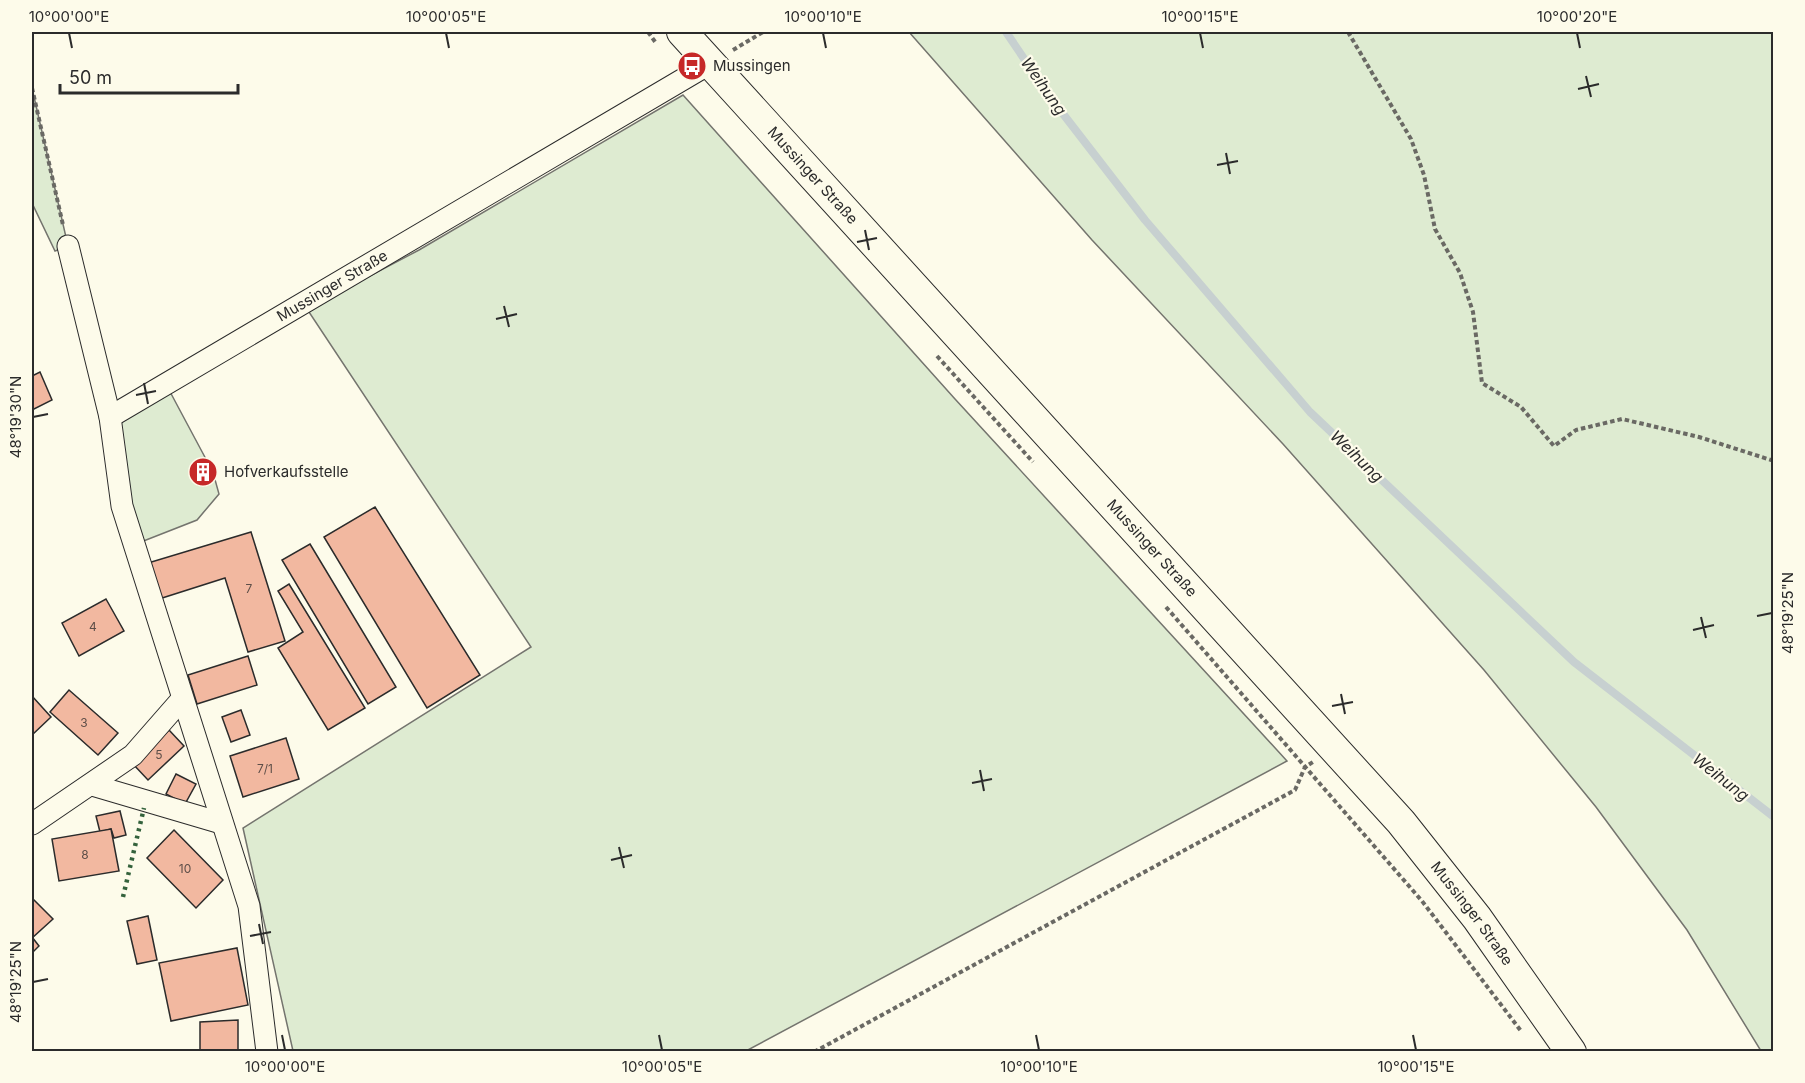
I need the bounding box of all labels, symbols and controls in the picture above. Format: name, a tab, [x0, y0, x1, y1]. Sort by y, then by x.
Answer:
text: 10°00'00"E	[29, 7, 109, 26]
text: 10°00'05"E	[406, 7, 486, 26]
text: 10°00'10"E	[784, 7, 862, 26]
text: 10°00'15"E	[1161, 7, 1239, 26]
text: 10°00'20"E	[1537, 7, 1617, 26]
bus stop icon: Mussingen	[676, 50, 708, 82]
water label: Weihung	[1017, 53, 1071, 119]
place label: Mussingen	[713, 56, 791, 75]
scale bar	[60, 57, 238, 95]
text: 50 m	[69, 67, 112, 88]
street label: Mussinger Straße	[764, 122, 862, 228]
street label: Mussinger Straße	[273, 246, 391, 326]
text: 48°19'30"N	[6, 376, 25, 458]
water label: Weihung	[1326, 426, 1388, 486]
building icon: Hofverkaufsstelle	[187, 456, 219, 488]
place label: Hofverkaufsstelle	[224, 462, 349, 481]
street label: Mussinger Straße	[1103, 495, 1201, 601]
text: 48°19'25"N	[1778, 572, 1797, 654]
house number: 7	[246, 581, 253, 596]
house number: 4	[89, 619, 97, 634]
house number: 3	[80, 715, 88, 730]
house number: 5	[155, 747, 163, 762]
water label: Weihung	[1689, 749, 1753, 805]
house number: 7/1	[257, 761, 273, 776]
house number: 8	[81, 847, 89, 862]
street label: Mussinger Straße	[1427, 857, 1517, 969]
house number: 10	[179, 861, 191, 876]
text: 48°19'25"N	[6, 941, 25, 1023]
text: 10°00'00"E	[245, 1057, 325, 1076]
text: 10°00'05"E	[622, 1057, 702, 1076]
text: 10°00'10"E	[1000, 1057, 1078, 1076]
text: 10°00'15"E	[1377, 1057, 1455, 1076]

